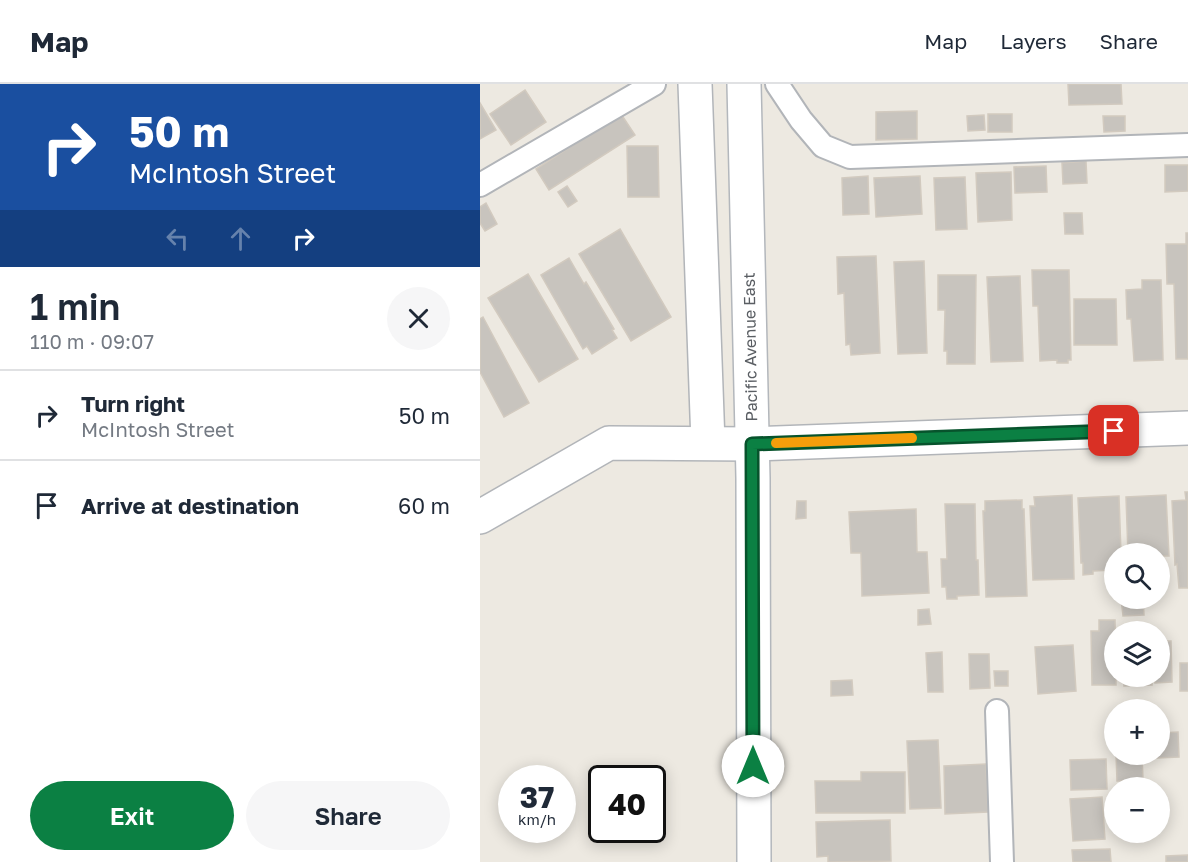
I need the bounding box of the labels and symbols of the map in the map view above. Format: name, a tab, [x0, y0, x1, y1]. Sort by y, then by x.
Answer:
street label: Pacific Avenue East	[739, 272, 761, 422]
pin	[1088, 405, 1139, 456]
position arrow	[721, 734, 785, 798]
speed limit sign: 40	[588, 765, 666, 843]

